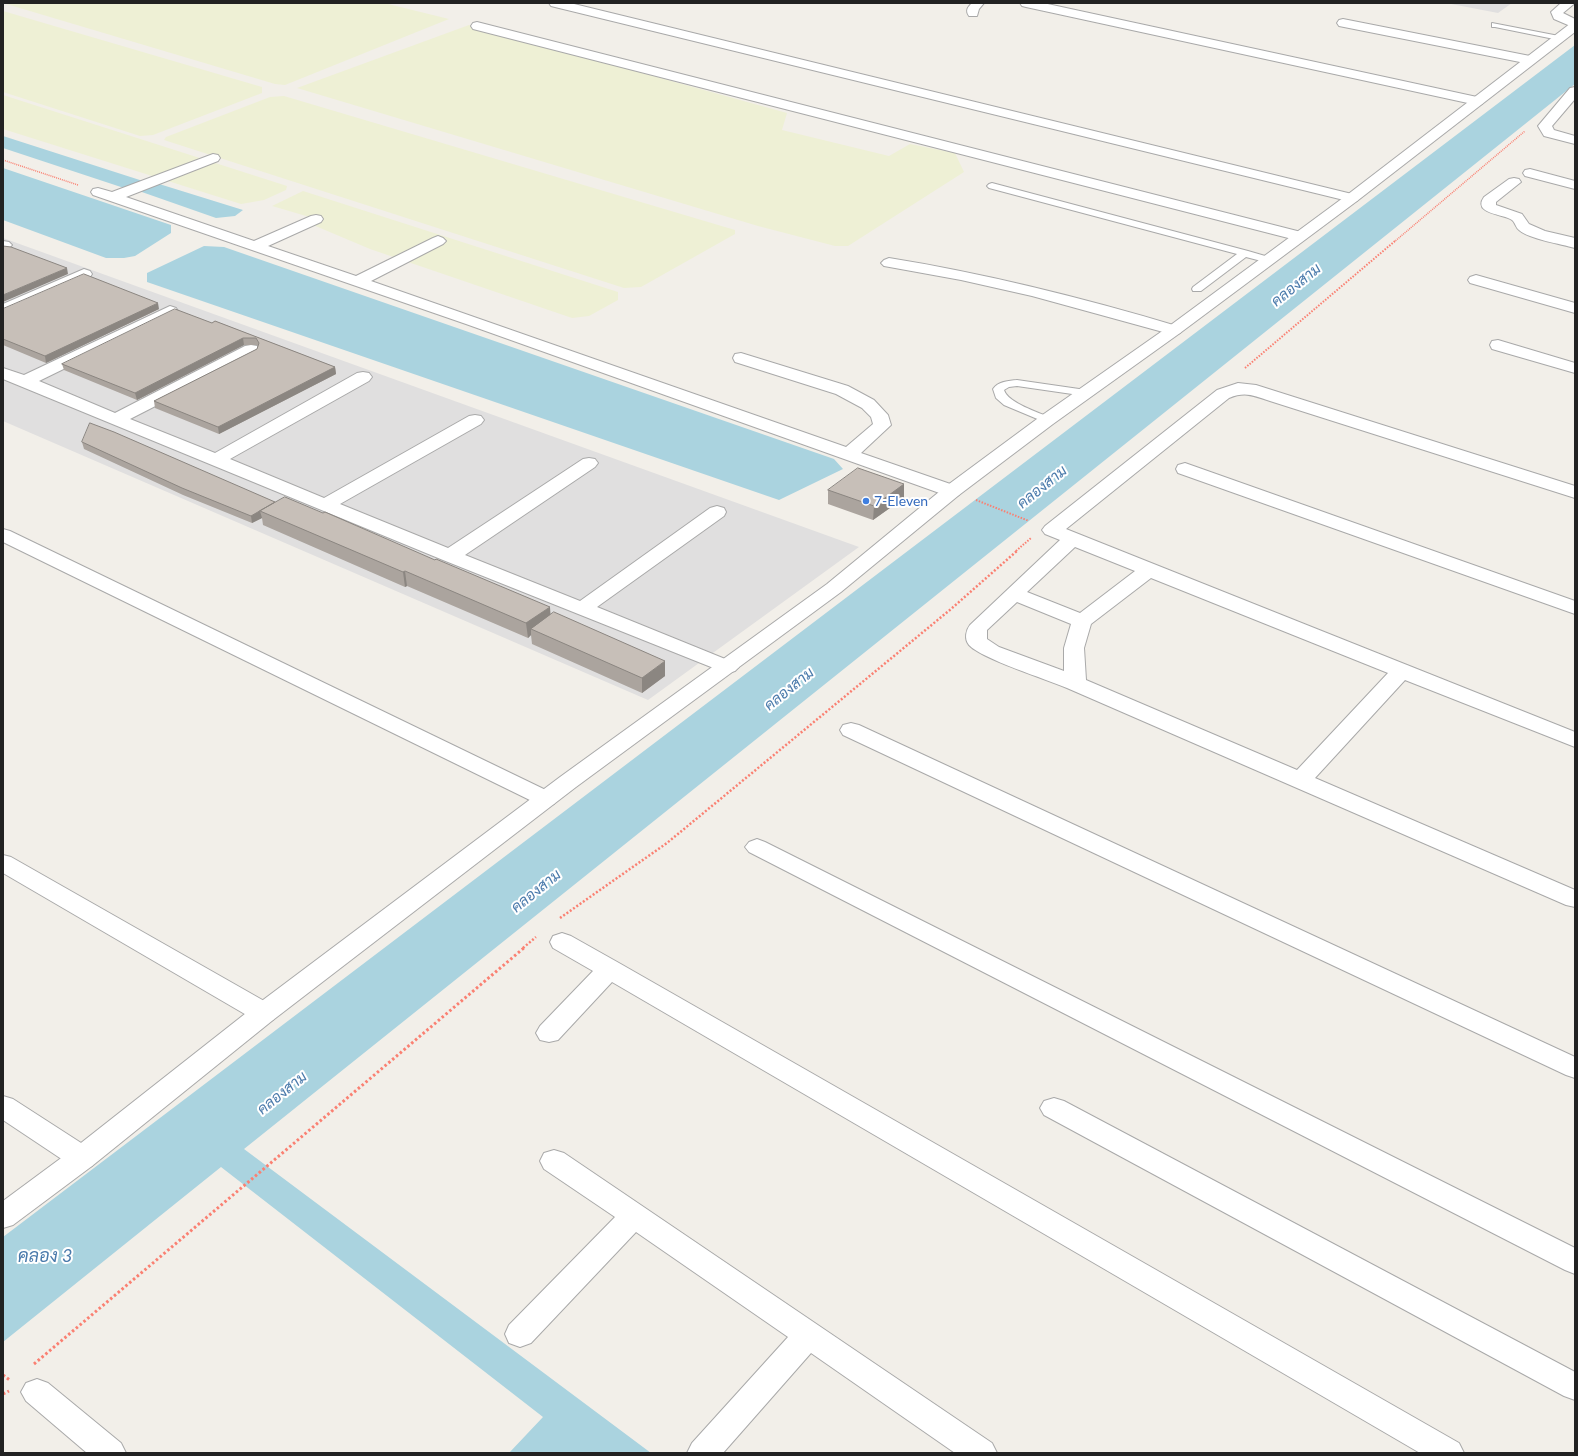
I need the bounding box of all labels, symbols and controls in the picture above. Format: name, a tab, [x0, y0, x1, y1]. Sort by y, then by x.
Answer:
water label: คลองสาม	[1268, 260, 1324, 310]
water label: คลองสาม	[1014, 462, 1070, 512]
place label: 7-Eleven	[874, 493, 928, 509]
marker: 7-Eleven	[861, 496, 871, 506]
water label: คลองสาม	[761, 664, 817, 714]
water label: คลองสาม	[508, 866, 564, 916]
water label: คลองสาม	[254, 1068, 310, 1118]
water label: คลอง 3	[18, 1245, 72, 1267]

